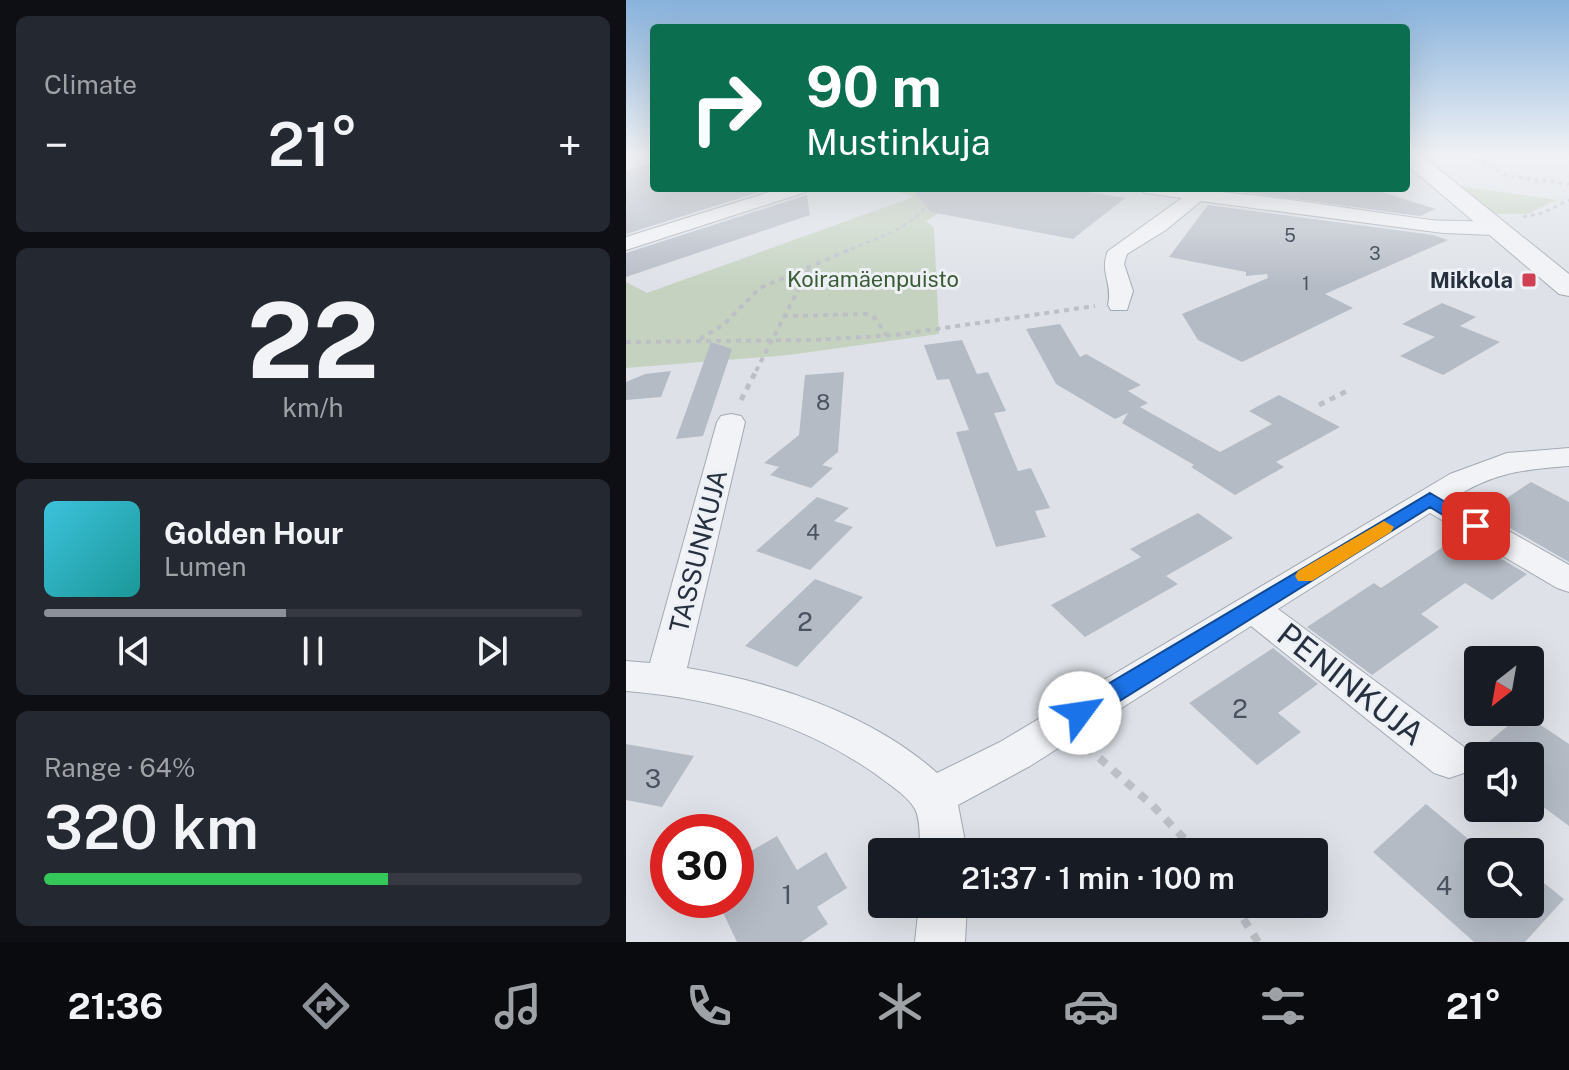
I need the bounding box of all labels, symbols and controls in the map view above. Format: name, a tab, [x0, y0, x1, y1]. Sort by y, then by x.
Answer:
text: 90 m	[806, 54, 942, 120]
icon: right	[674, 56, 778, 160]
text: Climate	[44, 69, 137, 100]
text: 21°	[268, 109, 358, 180]
text: −	[44, 119, 68, 171]
text: +	[558, 119, 582, 171]
text: Mustinkuja	[806, 121, 991, 163]
house number: 5	[1284, 225, 1296, 246]
house number: 3	[1369, 243, 1381, 264]
park label: Koiramäenpuisto	[787, 266, 959, 292]
place label: Mikkola	[1430, 267, 1513, 293]
marker: Mikkola	[1520, 271, 1538, 289]
house number: 1	[1302, 273, 1310, 294]
text: 22	[247, 279, 379, 401]
house number: 8	[816, 389, 830, 415]
text: km/h	[282, 392, 344, 423]
street label: TASSUNKUJA	[663, 466, 733, 636]
pin	[1442, 492, 1510, 560]
icon: arrive	[1454, 504, 1498, 548]
text: Golden Hour	[164, 515, 343, 551]
house number: 4	[806, 519, 820, 545]
text: Lumen	[164, 551, 247, 582]
house number: 2	[797, 606, 813, 637]
street label: PENINKUJA	[1270, 615, 1432, 753]
icon: previous	[112, 629, 156, 673]
icon: pause	[291, 629, 335, 673]
icon: next	[470, 629, 514, 673]
north arrow	[1464, 646, 1544, 726]
map controls	[1464, 646, 1544, 918]
position arrow	[1038, 671, 1122, 755]
house number: 2	[1232, 693, 1248, 724]
button: sound	[1464, 742, 1544, 822]
text: Range · 64%	[44, 752, 195, 783]
house number: 3	[645, 763, 661, 794]
text: 320 km	[44, 792, 259, 863]
speed limit sign: 30	[650, 814, 754, 918]
button: search	[1464, 838, 1544, 918]
text: 21:37 · 1 min · 100 m	[961, 860, 1235, 896]
house number: 4	[1436, 870, 1452, 901]
house number: 1	[782, 879, 792, 910]
icon: directions	[298, 978, 354, 1034]
icon: music	[490, 978, 546, 1034]
icon: phone	[681, 978, 737, 1034]
icon: climate	[872, 978, 928, 1034]
icon: car	[1063, 978, 1119, 1034]
icon: filters	[1255, 978, 1311, 1034]
text: 21:36	[68, 985, 163, 1027]
text: 21°	[1446, 985, 1501, 1027]

